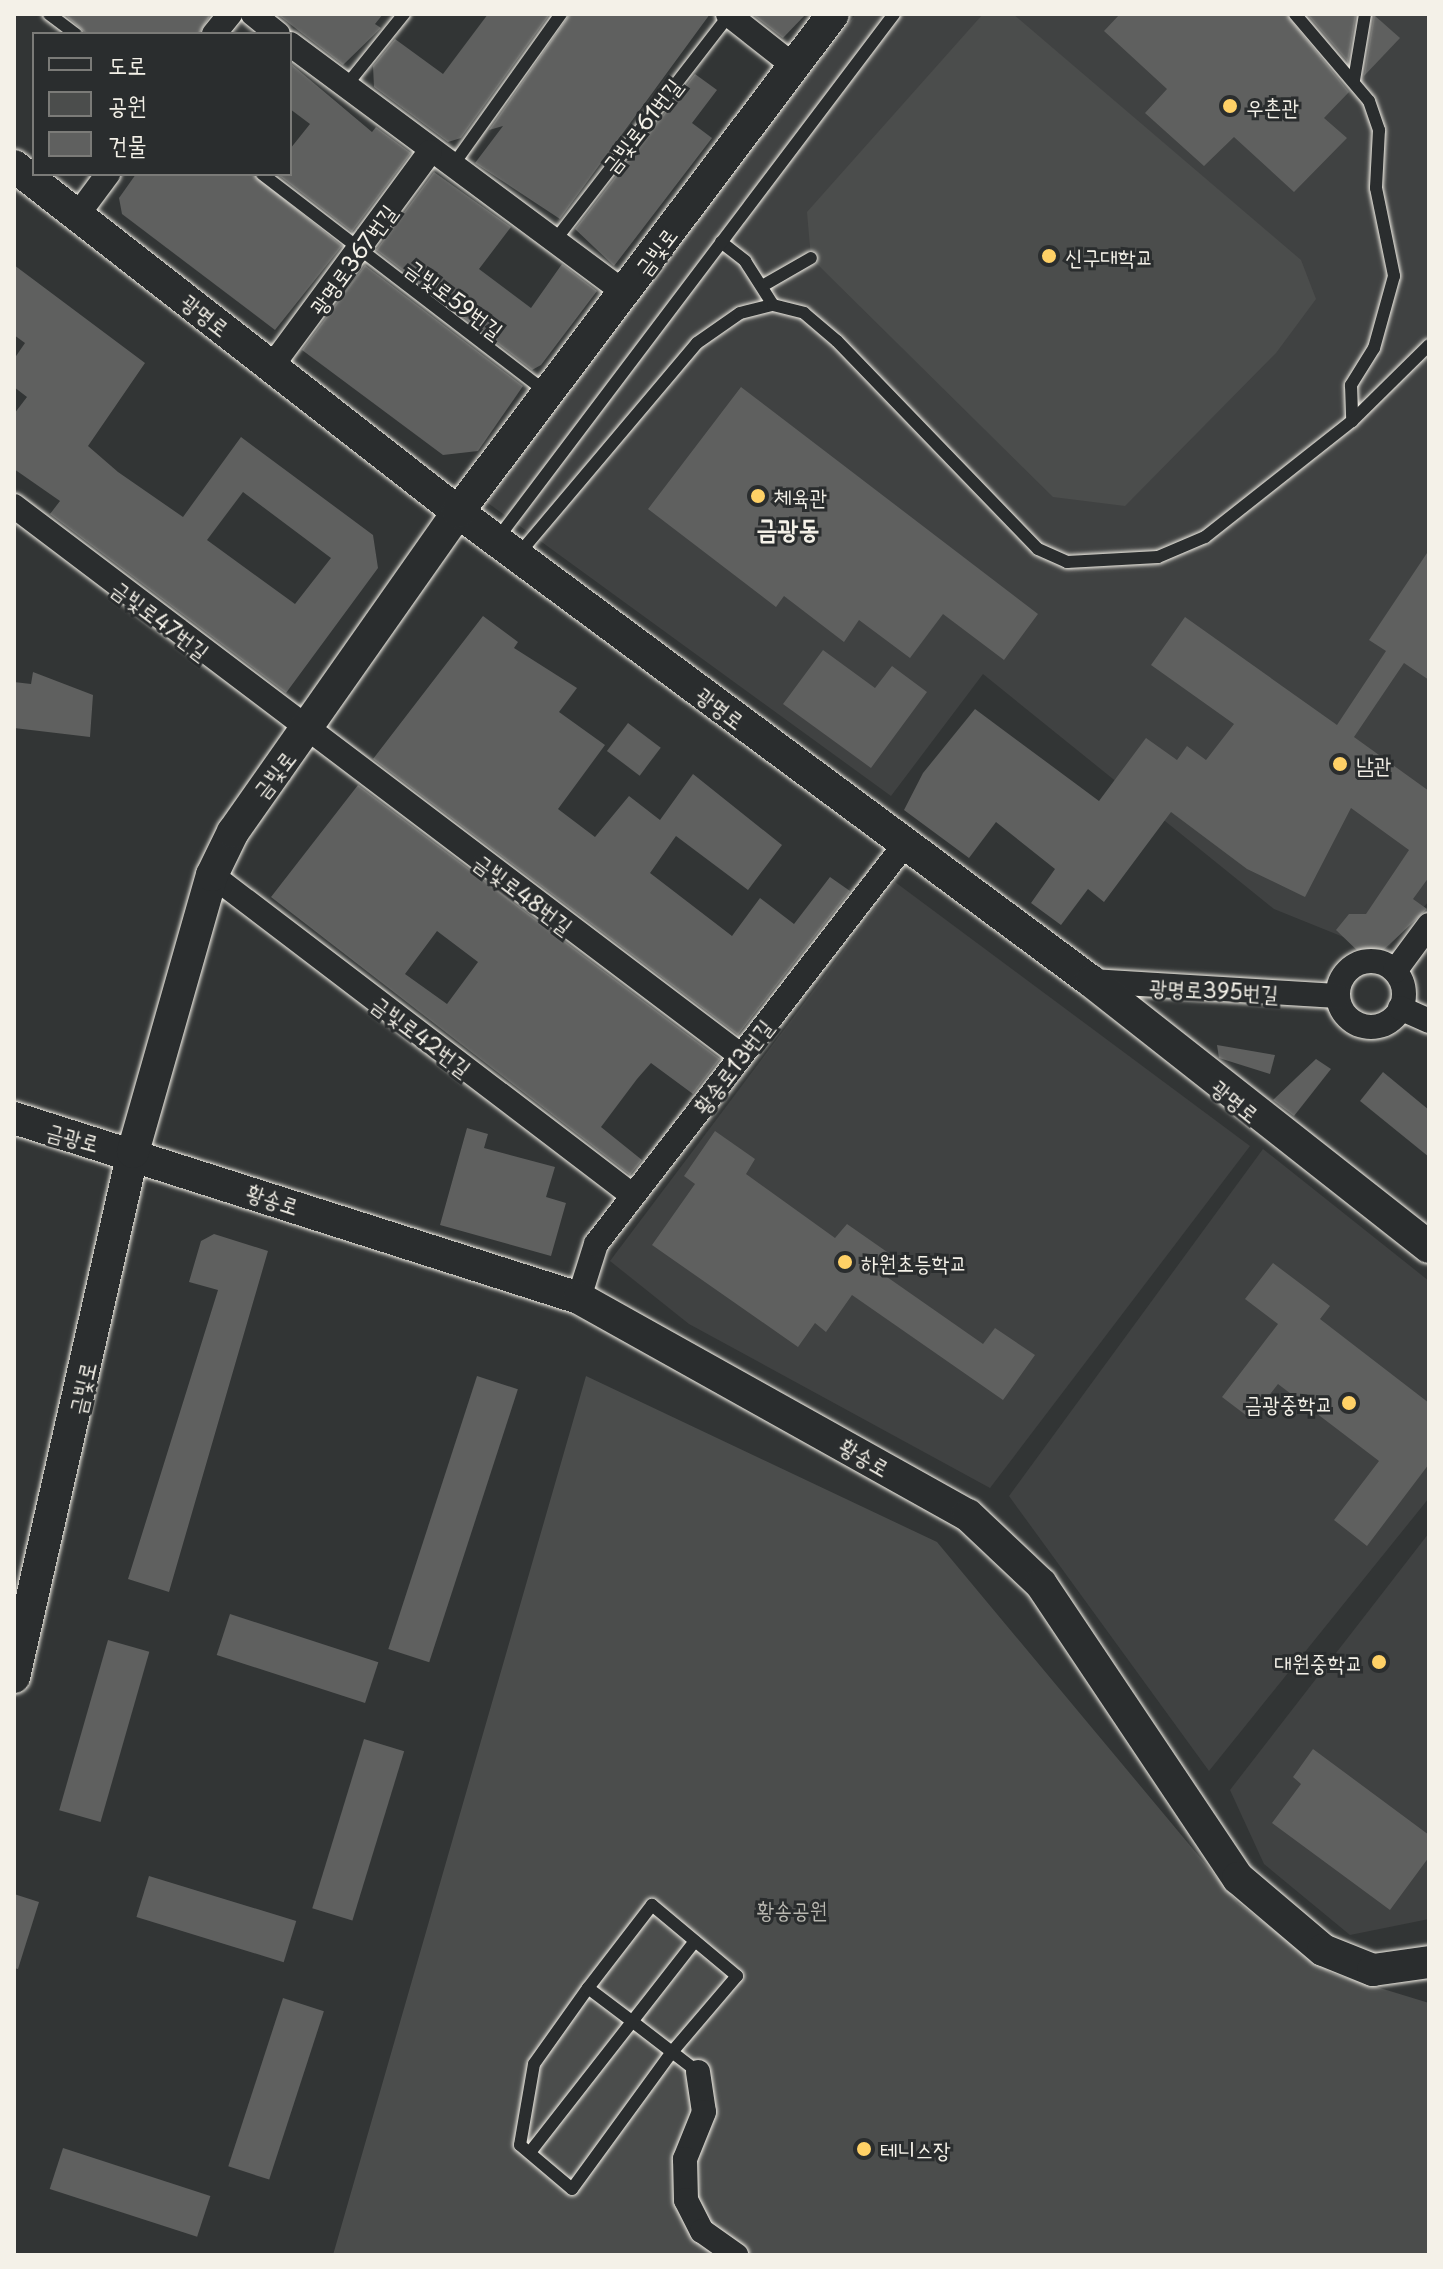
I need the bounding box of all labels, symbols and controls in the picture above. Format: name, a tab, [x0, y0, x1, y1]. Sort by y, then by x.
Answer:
legend	[32, 32, 292, 176]
text: 도로	[108, 46, 147, 82]
street label: 금빛로61번길	[596, 72, 686, 178]
text: 공원	[108, 86, 147, 122]
place label: 우촌관	[1246, 93, 1299, 119]
marker: 우촌관	[1221, 97, 1239, 115]
text: 건물	[108, 126, 147, 162]
street label: 광명로367번길	[303, 199, 401, 319]
street label: 금빛로	[628, 222, 682, 280]
place label: 신구대학교	[1065, 243, 1154, 269]
marker: 신구대학교	[1040, 247, 1058, 265]
street label: 금빛로59번길	[401, 253, 509, 343]
street label: 광명로	[177, 287, 235, 341]
place label: 체육관	[774, 483, 827, 509]
marker: 체육관	[749, 487, 767, 505]
district label: 금광동	[757, 512, 819, 544]
street label: 금빛로47번길	[107, 574, 215, 664]
street label: 광명로	[692, 680, 750, 734]
street label: 금빛로	[246, 745, 300, 803]
place label: 남관	[1356, 751, 1391, 777]
marker: 남관	[1331, 755, 1349, 773]
street label: 금빛로48번길	[469, 847, 579, 939]
street label: 광명로395번길	[1149, 972, 1279, 1006]
street label: 금빛로42번길	[367, 989, 477, 1081]
street label: 황송로13번길	[687, 1013, 777, 1119]
street label: 광명로	[1207, 1073, 1265, 1127]
street label: 금광로	[44, 1116, 102, 1156]
street label: 황송로	[244, 1177, 302, 1219]
place label: 하원초등학교	[861, 1249, 967, 1275]
marker: 하원초등학교	[836, 1253, 854, 1271]
street label: 금빛로	[62, 1359, 100, 1417]
place label: 금광중학교	[1244, 1390, 1333, 1416]
marker: 금광중학교	[1340, 1394, 1358, 1412]
street label: 황송로	[835, 1431, 895, 1481]
place label: 대원중학교	[1274, 1649, 1363, 1675]
marker: 대원중학교	[1370, 1653, 1388, 1671]
park label: 황송공원	[757, 1896, 827, 1922]
place label: 테니스장	[880, 2136, 951, 2162]
marker: 테니스장	[855, 2140, 873, 2158]

